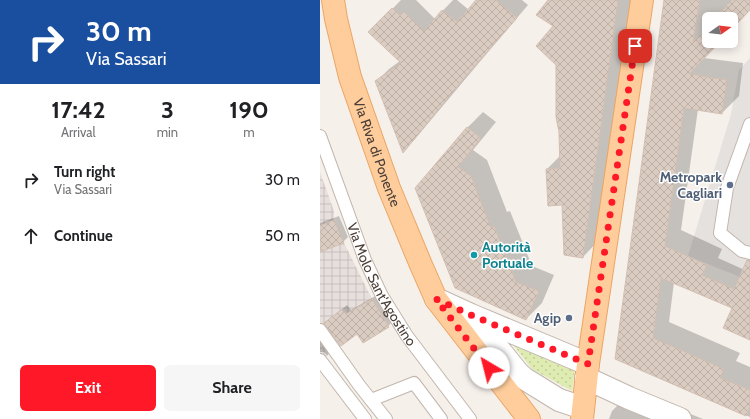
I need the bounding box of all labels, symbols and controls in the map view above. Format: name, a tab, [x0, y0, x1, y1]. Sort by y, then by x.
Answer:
north arrow	[702, 12, 738, 48]
map controls	[702, 12, 738, 48]
text: 30 m	[86, 14, 152, 48]
icon: right	[20, 16, 72, 68]
pin	[618, 29, 652, 63]
icon: arrive	[624, 35, 646, 57]
text: Via Sassari	[86, 48, 166, 70]
text: 17:42	[51, 95, 105, 124]
text: 3	[161, 95, 174, 124]
text: 190	[229, 95, 269, 124]
street label: Via Riva di Ponente	[349, 96, 405, 209]
text: Arrival	[61, 124, 96, 140]
text: min	[157, 124, 178, 140]
text: m	[243, 124, 255, 140]
text: Turn right	[54, 163, 115, 181]
place label: Metropark Cagliari	[660, 168, 722, 202]
icon: right	[20, 169, 42, 191]
text: 30 m	[265, 171, 300, 189]
marker: Metropark Cagliari	[725, 180, 735, 190]
text: Via Sassari	[54, 181, 112, 197]
street label: Via Molo Sant'Agostino	[343, 220, 421, 350]
icon: ahead	[20, 225, 42, 247]
text: Continue	[54, 227, 113, 245]
text: 50 m	[265, 227, 300, 245]
place label: Autorità Portuale	[482, 238, 533, 272]
marker: Autorità Portuale	[469, 250, 479, 260]
place label: Agip	[534, 309, 561, 327]
marker: Agip	[564, 313, 574, 323]
position arrow	[468, 347, 510, 389]
button: Exit	[20, 365, 156, 411]
button: Share	[164, 365, 300, 411]

